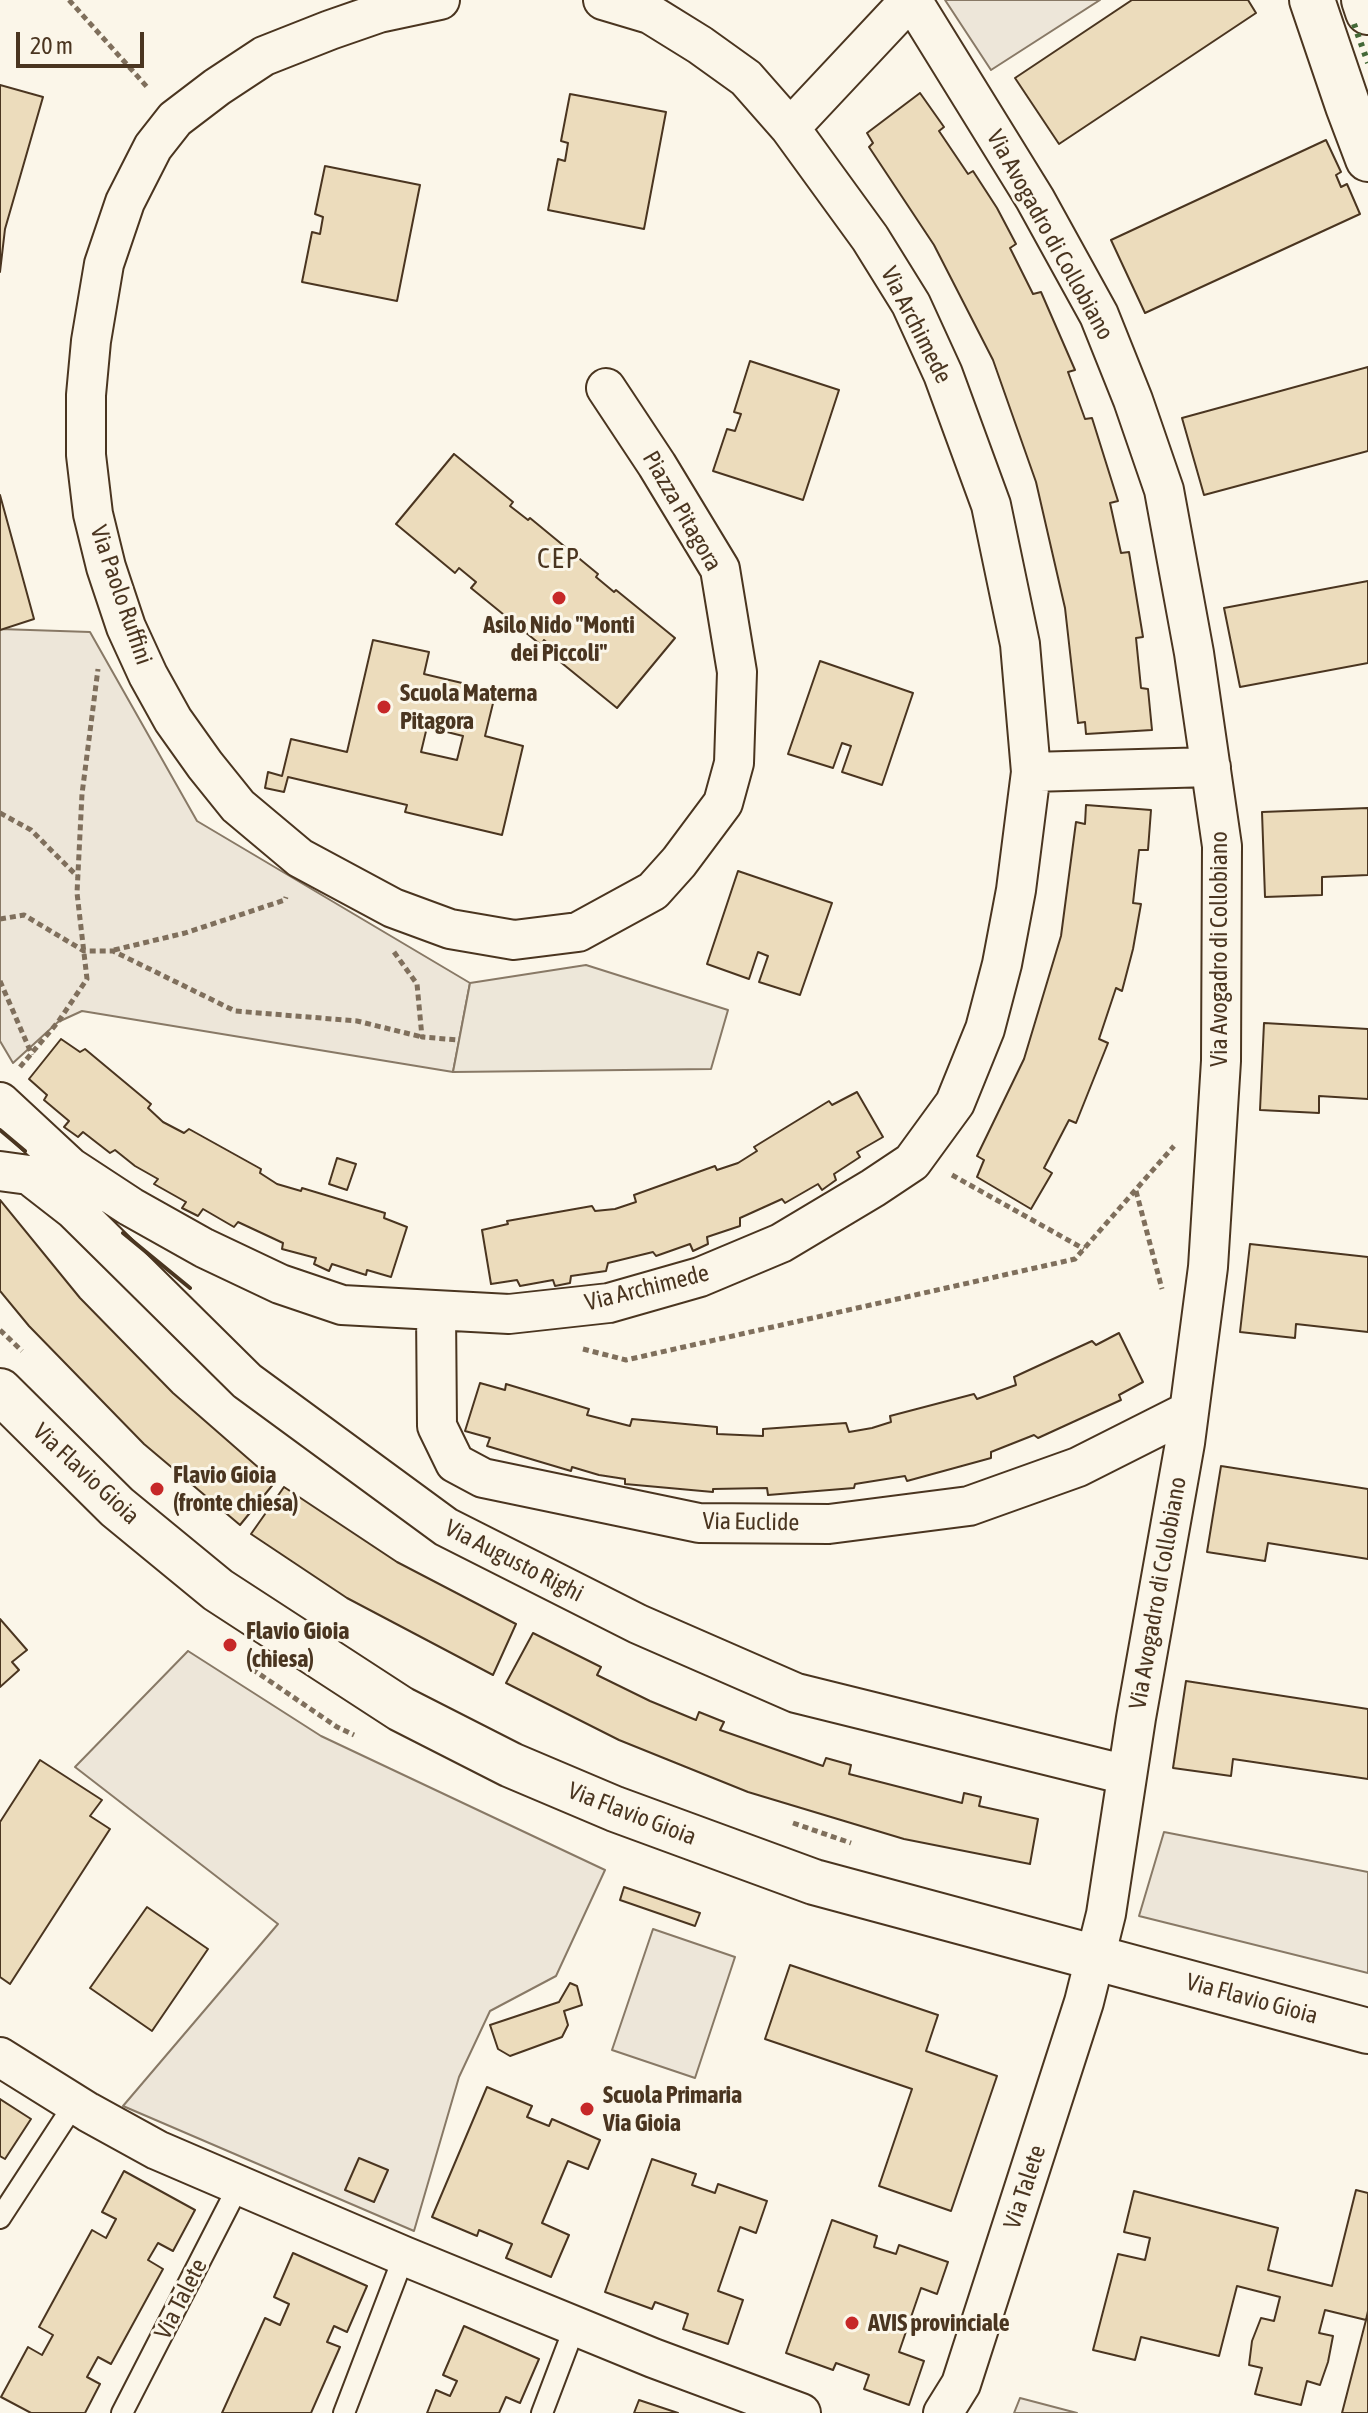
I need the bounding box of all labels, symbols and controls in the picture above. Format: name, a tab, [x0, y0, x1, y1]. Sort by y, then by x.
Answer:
scale bar	[20, 16, 148, 66]
text: 20 m	[30, 32, 73, 59]
street label: Via Avogadro di Collobiano	[980, 125, 1120, 345]
street label: Via Archimede	[874, 262, 958, 388]
street label: Piazza Pitagora	[636, 446, 728, 576]
street label: Via Paolo Ruffini	[84, 522, 158, 668]
district label: CEP	[537, 542, 581, 576]
marker: Asilo Nido "Monti dei Piccoli"	[550, 589, 568, 607]
place label: Asilo Nido "Monti dei Piccoli"	[483, 611, 635, 667]
place label: Scuola Materna Pitagora	[400, 679, 537, 735]
marker: Scuola Materna Pitagora	[375, 698, 393, 716]
street label: Via Avogadro di Collobiano	[1205, 831, 1233, 1067]
street label: Via Archimede	[582, 1259, 712, 1317]
street label: Via Flavio Gioia	[27, 1417, 145, 1531]
place label: Flavio Gioia (fronte chiesa)	[173, 1461, 299, 1517]
street label: Via Avogadro di Collobiano	[1123, 1475, 1193, 1711]
marker: Flavio Gioia (fronte chiesa)	[148, 1480, 166, 1498]
street label: Via Euclide	[702, 1507, 800, 1537]
street label: Via Augusto Righi	[440, 1514, 588, 1608]
place label: Flavio Gioia (chiesa)	[246, 1617, 349, 1673]
marker: Flavio Gioia (chiesa)	[221, 1636, 239, 1654]
street label: Via Flavio Gioia	[564, 1776, 700, 1852]
street label: Via Flavio Gioia	[1183, 1968, 1321, 2030]
place label: Scuola Primaria Via Gioia	[603, 2081, 742, 2137]
marker: Scuola Primaria Via Gioia	[578, 2100, 596, 2118]
street label: Via Talete	[998, 2141, 1052, 2233]
street label: Via Talete	[149, 2254, 213, 2344]
place label: AVIS provinciale	[868, 2309, 1010, 2337]
marker: AVIS provinciale	[843, 2314, 861, 2332]

